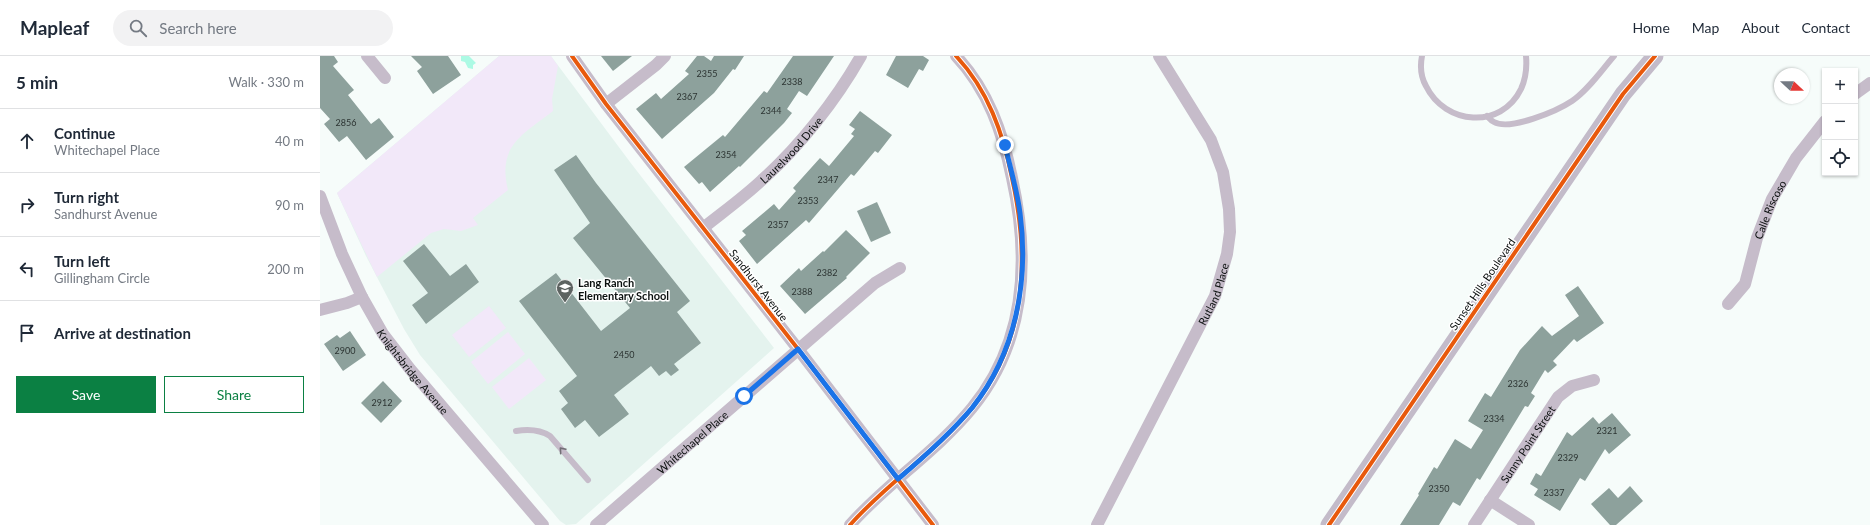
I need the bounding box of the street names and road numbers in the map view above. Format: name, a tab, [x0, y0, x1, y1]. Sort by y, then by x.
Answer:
street label: Laurelwood Drive	[757, 114, 825, 186]
street label: Calle Riscoso	[1751, 178, 1788, 241]
street label: Sunset Hills Boulevard	[1446, 236, 1518, 332]
street label: Sandhurst Avenue	[727, 247, 791, 324]
street label: Rutland Place	[1195, 261, 1231, 327]
street label: Knightsbridge Avenue	[375, 326, 452, 417]
street label: Sunny Point Street	[1497, 403, 1557, 485]
street label: Whitechapel Place	[654, 407, 730, 476]

